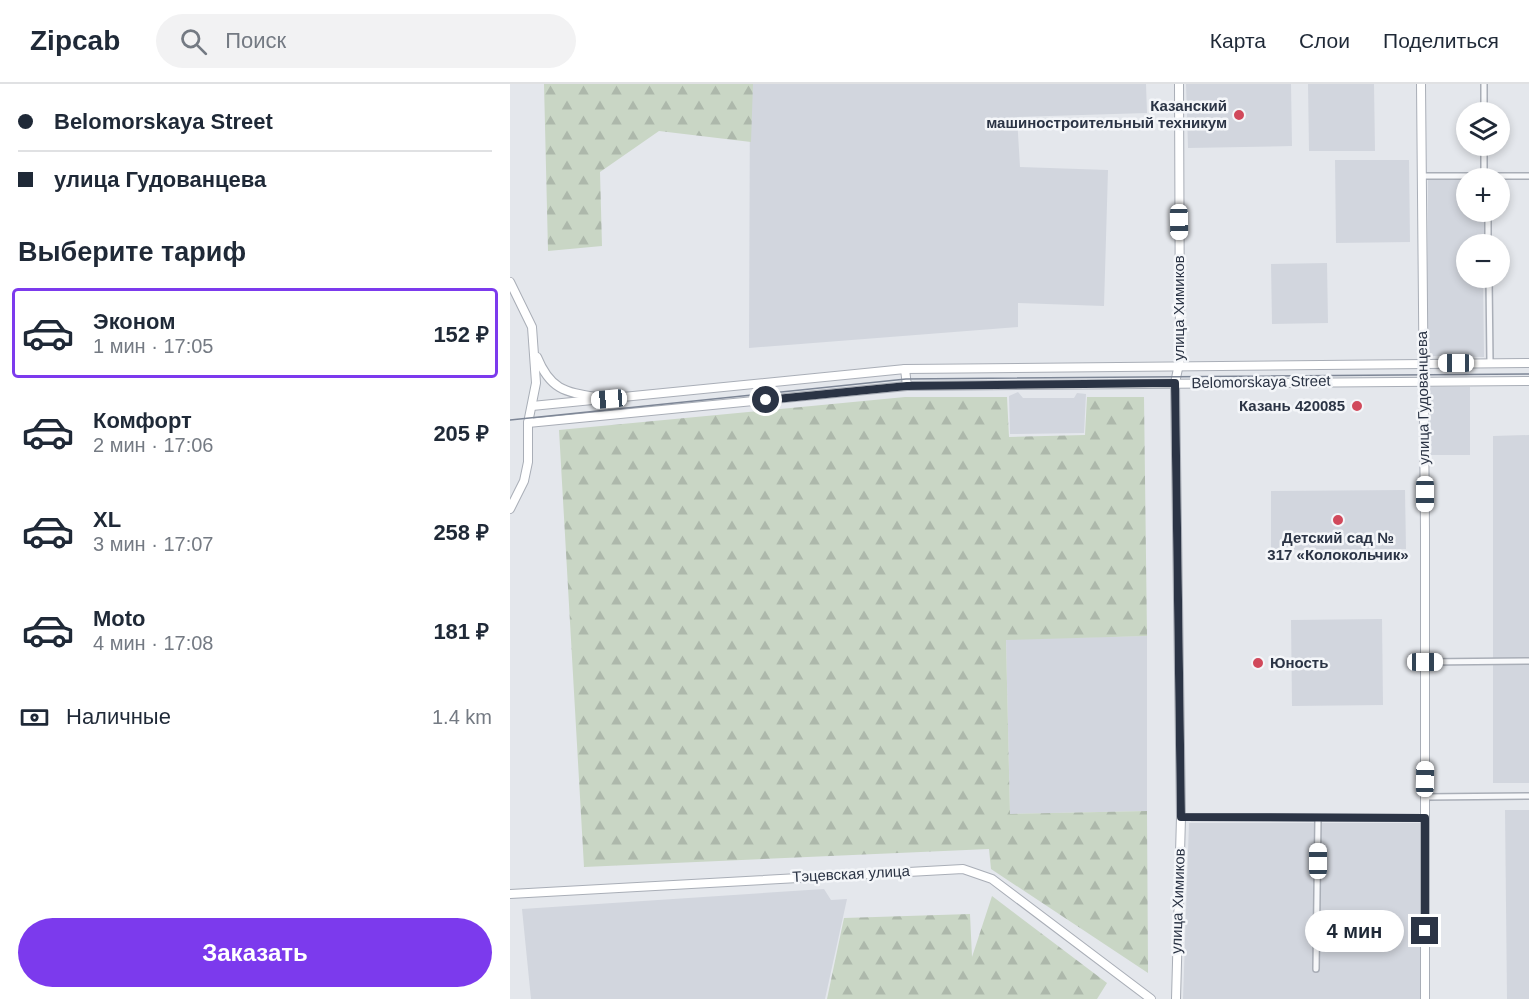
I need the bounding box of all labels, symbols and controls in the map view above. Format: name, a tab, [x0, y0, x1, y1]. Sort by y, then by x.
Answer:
search box	[156, 14, 576, 68]
text: Zipcab	[30, 25, 120, 56]
icon: search	[177, 25, 210, 58]
text: Поиск	[225, 28, 286, 53]
text: Карта	[1210, 29, 1266, 52]
text: Слои	[1299, 29, 1350, 52]
text: Поделиться	[1383, 29, 1499, 52]
place label: Казанский машиностроительный техникум	[986, 97, 1227, 131]
map controls	[1456, 102, 1510, 288]
button: layers	[1456, 102, 1510, 156]
marker: Казанский машиностроительный техникум	[1232, 108, 1246, 122]
text: Belomorskaya Street	[54, 109, 273, 134]
text: улица Гудованцева	[54, 167, 266, 192]
button: +	[1456, 168, 1510, 222]
car	[1170, 204, 1188, 240]
button: −	[1456, 234, 1510, 288]
text: Выберите тариф	[18, 237, 246, 267]
street label: улица Химиков	[1170, 255, 1187, 361]
icon: car	[21, 306, 75, 360]
text: Эконом	[93, 309, 176, 334]
text: 152 ₽	[433, 322, 489, 347]
street label: улица Гудованцева	[1413, 330, 1432, 465]
text: 1 мин · 17:05	[93, 335, 213, 357]
car	[1438, 354, 1474, 372]
street label: Belomorskaya Street	[1191, 372, 1332, 391]
route start	[752, 386, 779, 413]
car	[590, 388, 628, 410]
place label: Казань 420085	[1239, 397, 1345, 414]
marker: Казань 420085	[1350, 399, 1364, 413]
icon: car	[21, 405, 75, 459]
text: Комфорт	[93, 408, 192, 433]
text: 205 ₽	[433, 421, 489, 446]
text: 2 мин · 17:06	[93, 434, 213, 456]
car	[1416, 476, 1434, 512]
icon: car	[21, 504, 75, 558]
text: XL	[93, 507, 121, 532]
marker: Детский сад № 317 «Колокольчик»	[1331, 513, 1345, 527]
text: 258 ₽	[433, 520, 489, 545]
place label: Детский сад № 317 «Колокольчик»	[1267, 529, 1409, 563]
text: 3 мин · 17:07	[93, 533, 213, 555]
icon: car	[21, 603, 75, 657]
text: Moto	[93, 606, 146, 631]
text: 181 ₽	[433, 619, 489, 644]
text: 4 мин · 17:08	[93, 632, 213, 654]
car	[1407, 653, 1443, 671]
place label: Юность	[1270, 654, 1328, 671]
marker: Юность	[1251, 656, 1265, 670]
icon: cash	[18, 701, 51, 734]
text: Наличные	[66, 704, 171, 729]
text: 1.4 km	[432, 706, 492, 728]
car	[1416, 761, 1434, 797]
car	[1309, 843, 1327, 879]
street label: улица Химиков	[1167, 848, 1188, 954]
street label: Тэцевская улица	[792, 862, 911, 885]
callout: 4 мин	[1305, 910, 1404, 952]
route end	[1411, 917, 1438, 944]
button: Заказать	[18, 918, 492, 987]
text: 4 мин	[1327, 920, 1382, 942]

